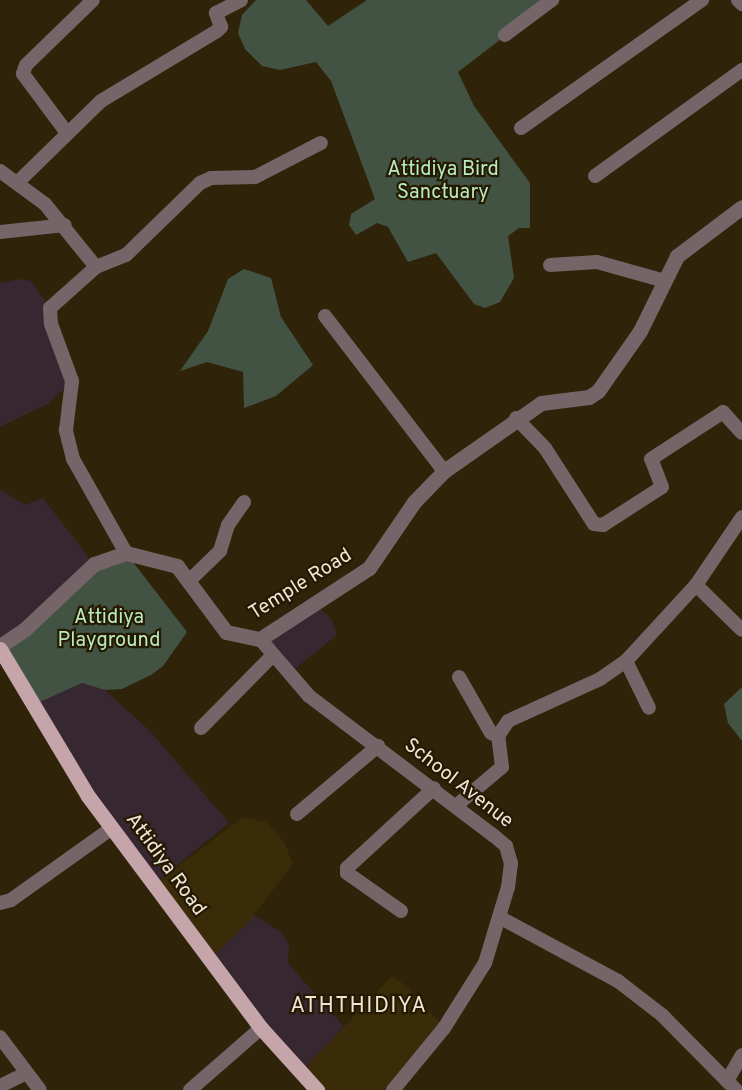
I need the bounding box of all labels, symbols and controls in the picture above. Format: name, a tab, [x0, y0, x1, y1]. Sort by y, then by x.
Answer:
park label: Attidiya Bird Sanctuary	[387, 159, 499, 206]
street label: Temple Road	[245, 544, 357, 626]
park label: Attidiya Playground	[58, 607, 160, 654]
street label: School Avenue	[398, 734, 518, 834]
street label: Attidiya Road	[120, 809, 210, 921]
district label: ATHTHIDIYA	[290, 994, 428, 1020]

